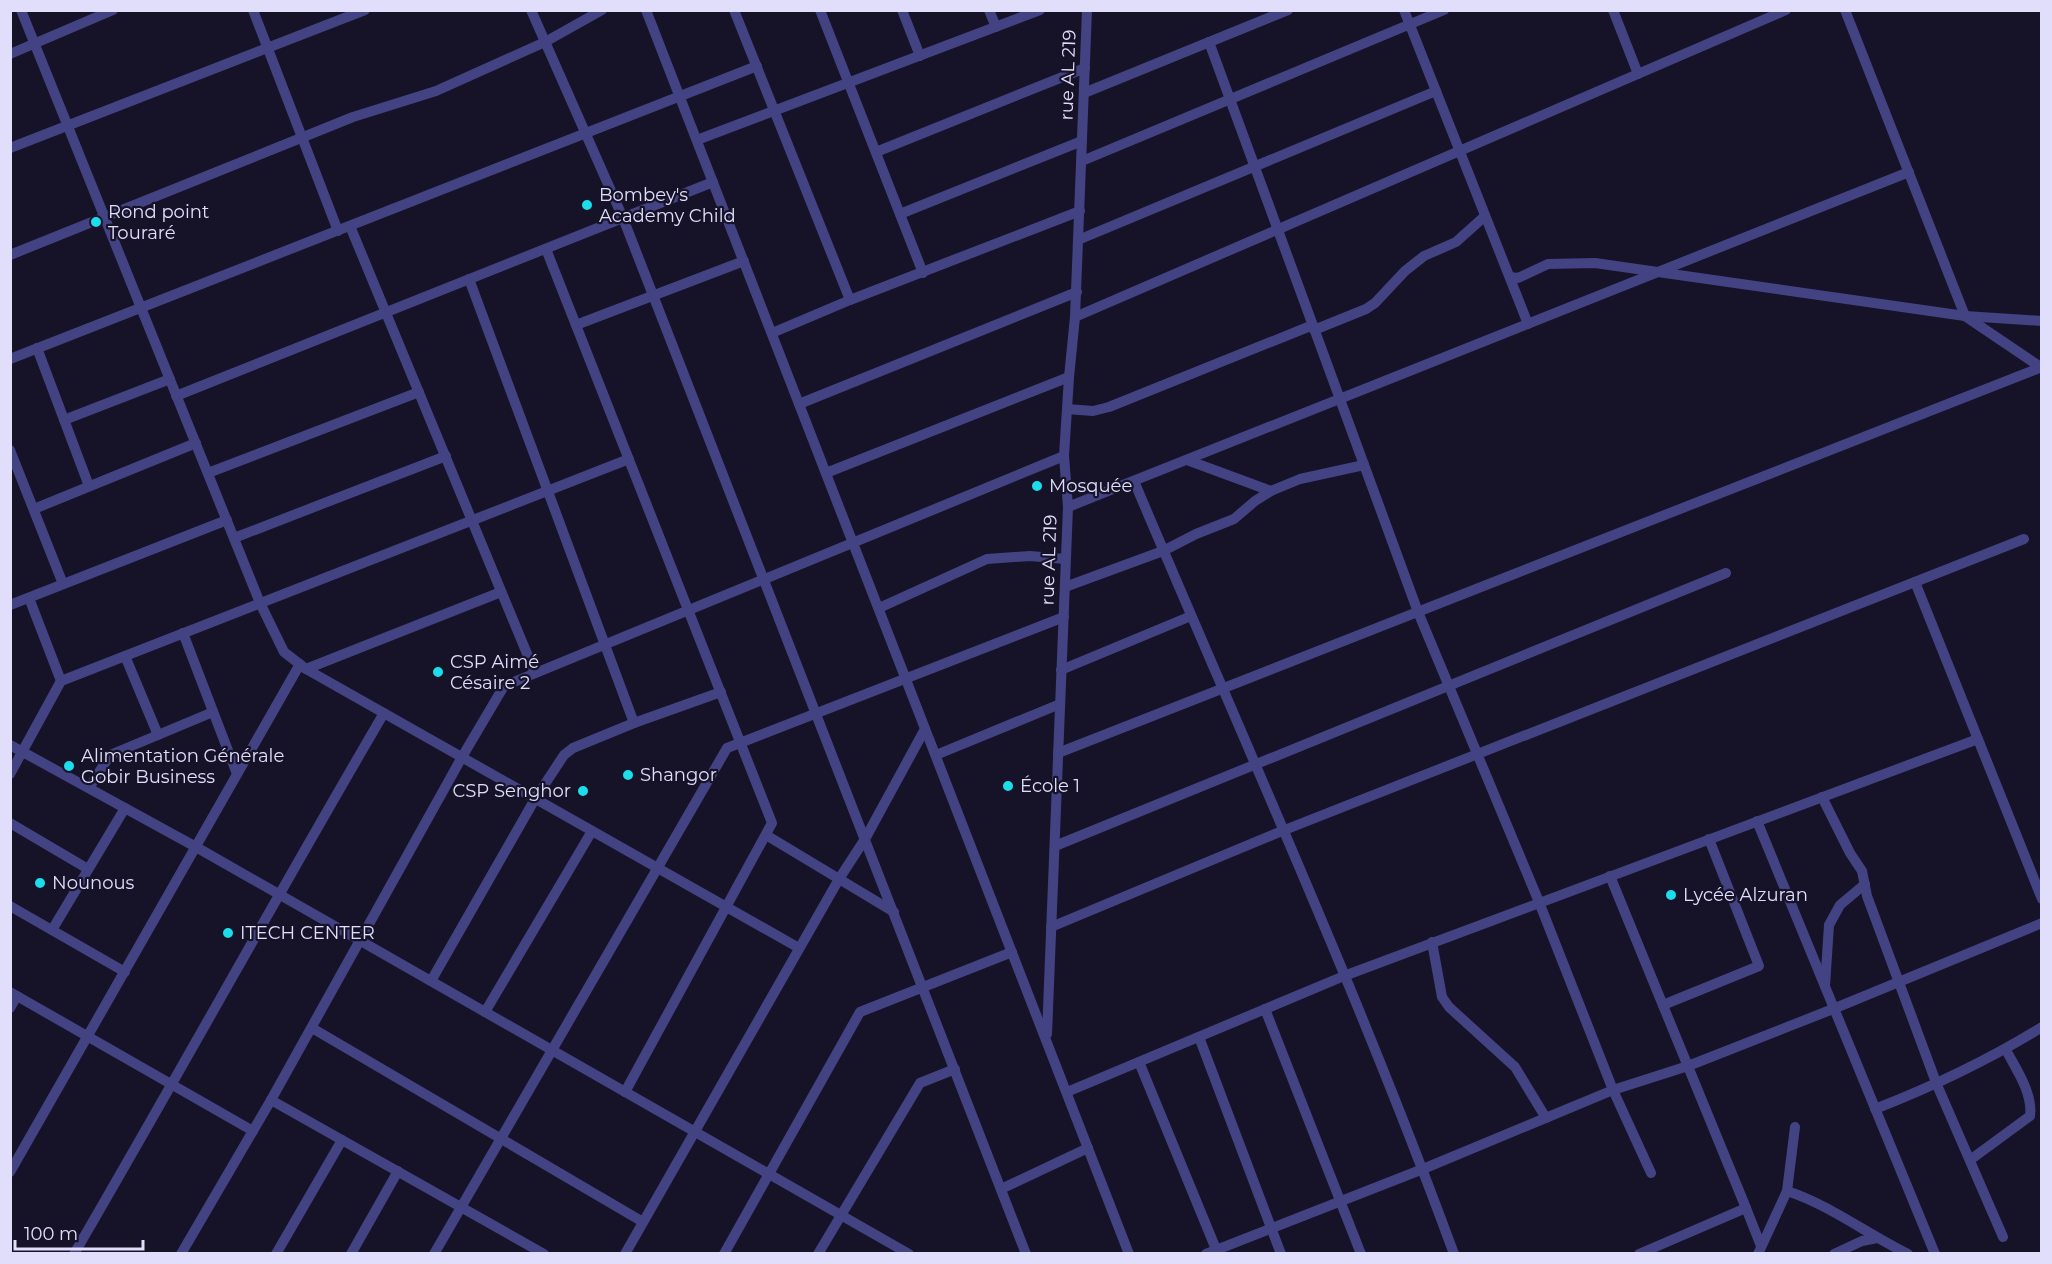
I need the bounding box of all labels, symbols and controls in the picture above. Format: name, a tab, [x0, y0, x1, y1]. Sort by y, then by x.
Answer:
street label: rue AL 219	[1055, 29, 1081, 121]
place label: Bombey's Academy Child	[599, 184, 736, 227]
marker: Bombey's Academy Child	[580, 198, 594, 212]
place label: Rond point Touraré	[108, 201, 209, 244]
marker: Rond point Touraré	[89, 215, 103, 229]
place label: Mosquée	[1049, 475, 1132, 497]
marker: Mosquée	[1030, 479, 1044, 493]
street label: rue AL 219	[1036, 514, 1062, 606]
place label: CSP Aimé Césaire 2	[450, 651, 539, 694]
marker: CSP Aimé Césaire 2	[431, 665, 445, 679]
place label: Alimentation Générale Gobir Business	[81, 745, 284, 788]
marker: Alimentation Générale Gobir Business	[62, 759, 76, 773]
place label: Shangor	[640, 764, 717, 786]
marker: Shangor	[621, 768, 635, 782]
place label: École 1	[1020, 775, 1080, 797]
marker: École 1	[1001, 779, 1015, 793]
place label: CSP Senghor	[452, 780, 571, 802]
marker: CSP Senghor	[576, 784, 590, 798]
place label: Nounous	[52, 872, 135, 894]
marker: Nounous	[33, 876, 47, 890]
place label: Lycée Alzuran	[1683, 884, 1808, 906]
marker: Lycée Alzuran	[1664, 888, 1678, 902]
place label: ITECH CENTER	[240, 922, 375, 944]
marker: ITECH CENTER	[221, 926, 235, 940]
scale bar	[15, 1213, 142, 1251]
text: 100 m	[24, 1223, 78, 1245]

